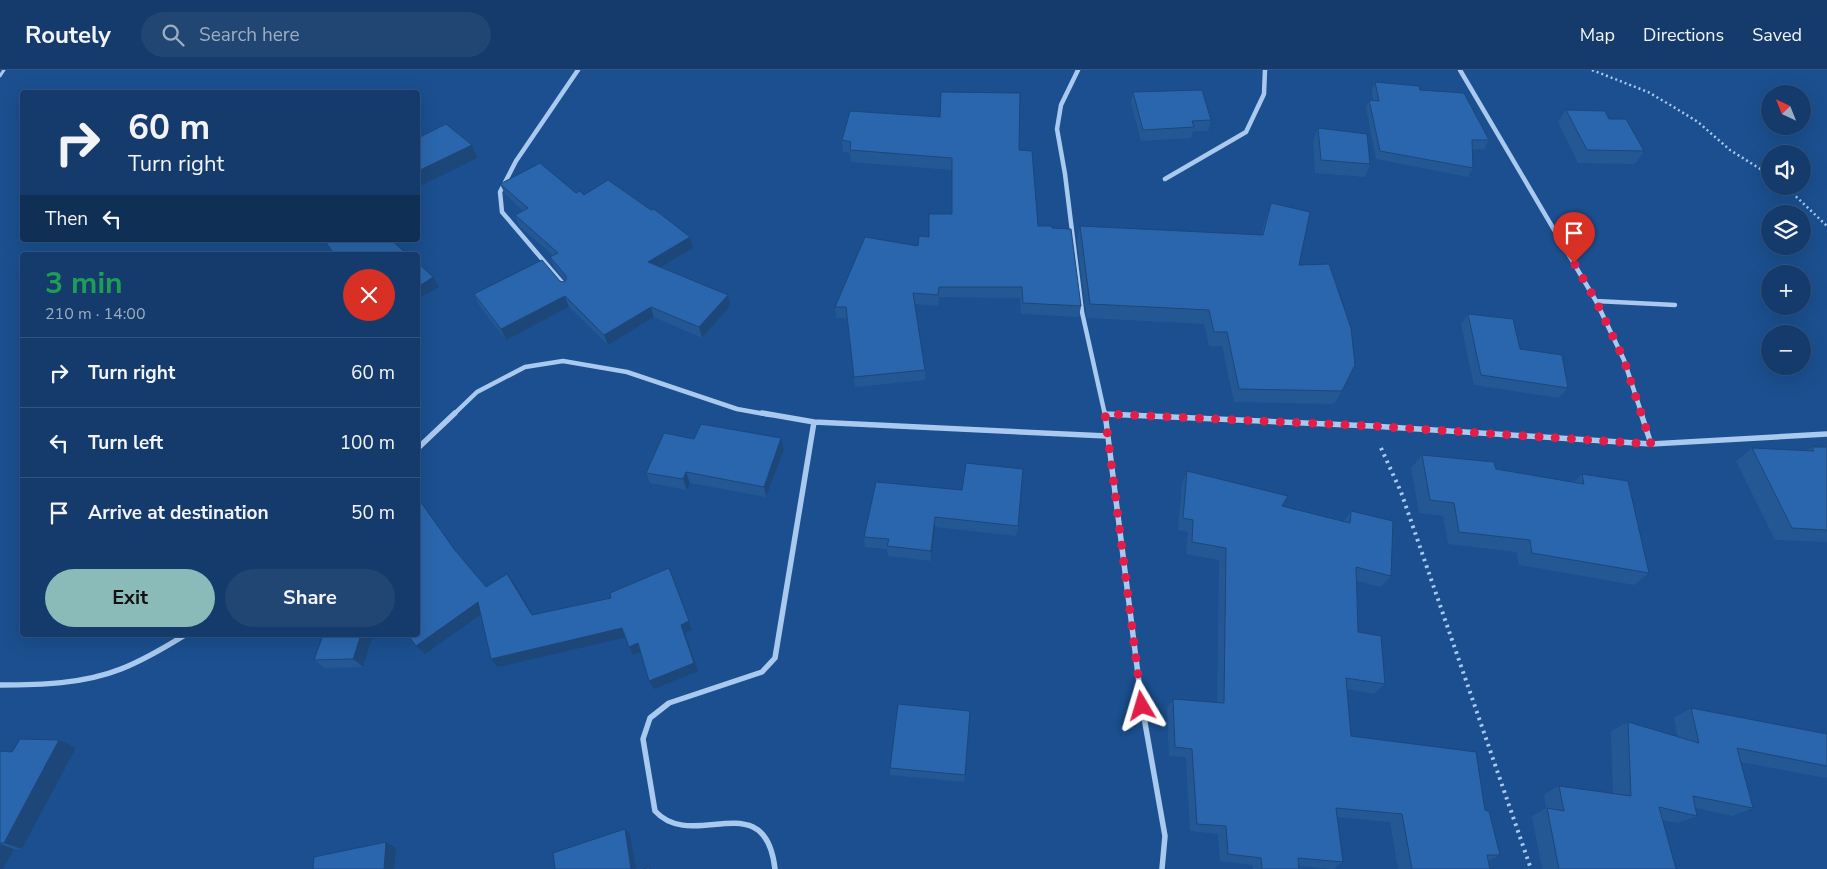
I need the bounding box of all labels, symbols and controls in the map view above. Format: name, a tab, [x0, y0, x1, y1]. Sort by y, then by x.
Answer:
search box	[141, 12, 491, 57]
text: Routely	[25, 19, 111, 51]
icon: search	[159, 21, 187, 49]
text: Search here	[199, 22, 300, 48]
text: Map	[1580, 23, 1615, 47]
text: Directions	[1643, 23, 1724, 47]
text: Saved	[1752, 23, 1802, 47]
north arrow	[1761, 85, 1811, 135]
map controls	[1761, 85, 1811, 375]
text: 60 m	[128, 104, 210, 151]
icon: right	[45, 110, 110, 175]
button: sound	[1761, 145, 1811, 195]
text: Turn right	[128, 149, 224, 179]
icon: left	[98, 205, 126, 233]
button: layers	[1761, 205, 1811, 255]
text: Then	[45, 206, 88, 232]
pin	[1553, 212, 1595, 263]
icon: arrive	[1560, 219, 1588, 247]
text: 3 min	[45, 263, 123, 304]
button: +	[1761, 265, 1811, 315]
button: close	[343, 269, 395, 321]
text: 210 m · 14:00	[45, 303, 146, 325]
button: −	[1761, 325, 1811, 375]
icon: right	[45, 359, 73, 387]
text: Turn right	[88, 360, 175, 386]
text: 60 m	[351, 360, 395, 386]
icon: left	[45, 429, 73, 457]
text: Turn left	[88, 430, 163, 456]
text: 100 m	[340, 430, 395, 456]
icon: arrive	[45, 499, 73, 527]
text: Arrive at destination	[88, 500, 269, 526]
text: 50 m	[351, 500, 395, 526]
button: Exit	[45, 569, 215, 627]
button: Share	[225, 569, 395, 627]
position arrow	[1115, 679, 1167, 731]

